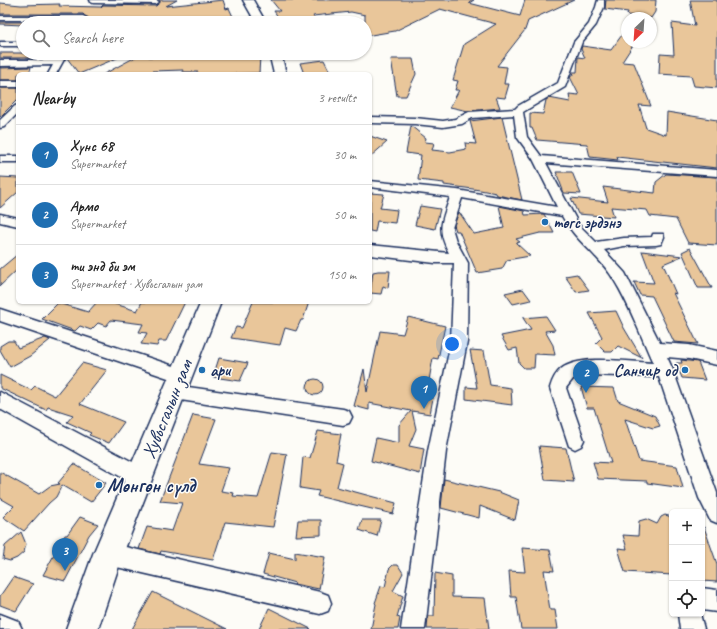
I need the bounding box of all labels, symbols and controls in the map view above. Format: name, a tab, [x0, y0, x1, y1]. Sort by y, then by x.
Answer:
north arrow	[621, 12, 657, 48]
search box	[16, 16, 372, 60]
icon: search	[30, 27, 52, 49]
text: Search here	[62, 29, 123, 48]
text: Nearby	[32, 88, 75, 109]
text: 3 results	[318, 90, 356, 106]
text: Хүнс 68	[70, 137, 113, 156]
text: 1	[42, 147, 48, 163]
text: 30 m	[334, 147, 356, 163]
text: Supermarket	[70, 156, 125, 172]
text: Армо	[70, 197, 98, 216]
text: 2	[42, 207, 48, 223]
text: 50 m	[334, 207, 356, 223]
place label: төгс эрдэнэ	[553, 212, 622, 233]
text: Supermarket	[70, 216, 125, 232]
marker: төгс эрдэнэ	[540, 217, 550, 227]
text: ти энд би эм	[70, 257, 135, 276]
text: 3	[42, 267, 48, 283]
text: 150 m	[328, 267, 356, 283]
text: Supermarket · Хувьсгалын зам	[70, 276, 202, 292]
your location	[442, 334, 462, 354]
street label: Хувьсгалын зам	[136, 354, 199, 462]
place label: apu	[210, 360, 232, 381]
pin: 2	[573, 360, 599, 393]
place label: Санчир од	[614, 360, 679, 381]
marker: apu	[197, 365, 207, 375]
marker: Санчир од	[680, 365, 690, 375]
pin: 1	[411, 376, 437, 409]
place label: Мөнгөн сүлд	[107, 473, 197, 498]
marker: Мөнгөн сүлд	[94, 480, 104, 490]
map controls	[669, 509, 705, 617]
button: +	[669, 509, 705, 545]
pin: 3	[52, 538, 78, 571]
button: −	[669, 545, 705, 581]
button: locate	[669, 581, 705, 617]

